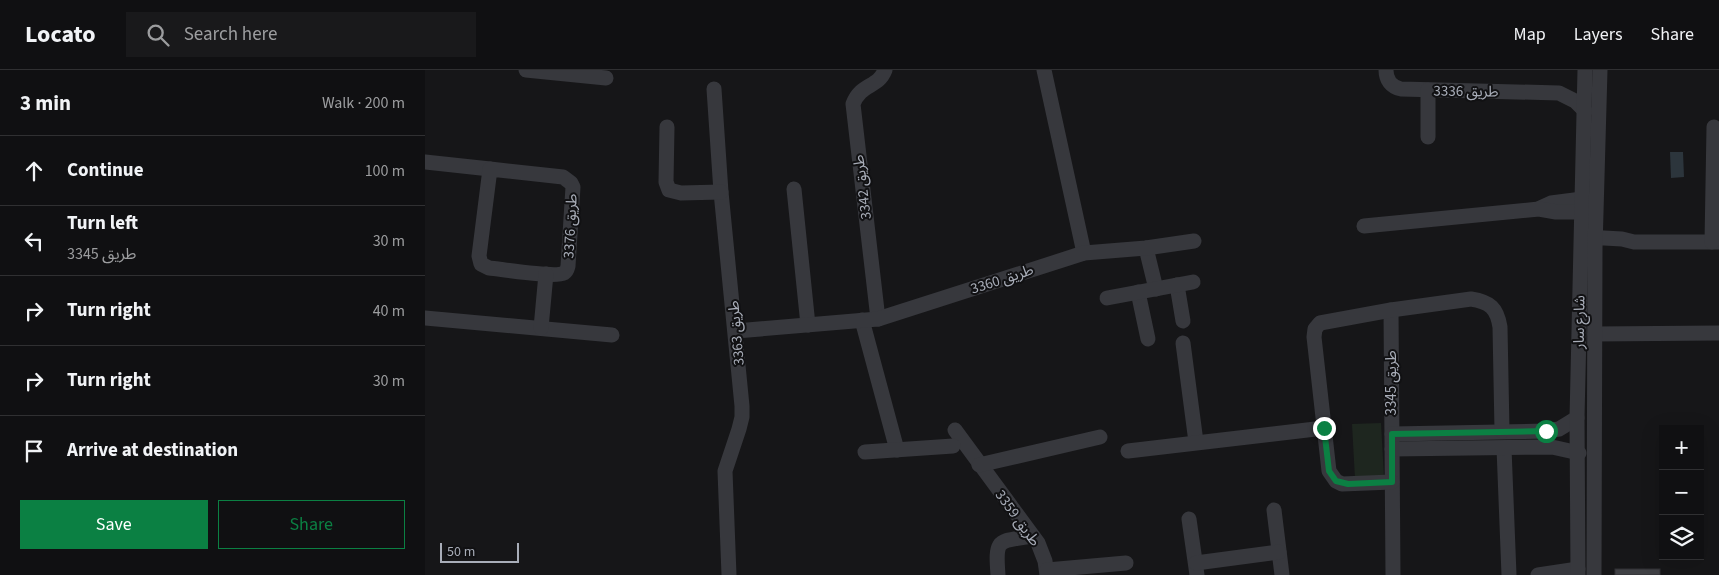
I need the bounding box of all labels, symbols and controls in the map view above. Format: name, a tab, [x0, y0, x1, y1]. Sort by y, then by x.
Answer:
search box	[126, 12, 476, 57]
text: Locato	[25, 17, 96, 52]
icon: search	[144, 21, 172, 49]
text: Search here	[184, 21, 277, 48]
text: Map	[1514, 22, 1546, 47]
text: Layers	[1574, 22, 1623, 47]
text: Share	[1651, 22, 1694, 47]
street label: طريق 3336	[1433, 80, 1499, 103]
text: 3 min	[20, 88, 71, 118]
text: Walk · 200 m	[322, 92, 405, 114]
street label: طريق 3342	[848, 153, 877, 221]
icon: ahead	[20, 157, 48, 185]
text: Continue	[67, 157, 144, 184]
text: 100 m	[365, 160, 405, 182]
street label: طريق 3376	[558, 193, 583, 259]
text: Turn left	[67, 210, 138, 237]
icon: left	[20, 227, 48, 255]
text: 30 m	[373, 230, 405, 252]
text: طريق 3345	[67, 243, 136, 265]
street label: طريق 3360	[968, 259, 1036, 300]
street label: شارع سار	[1569, 295, 1591, 350]
icon: right	[20, 297, 48, 325]
text: Turn right	[67, 297, 151, 324]
text: 40 m	[373, 300, 405, 322]
street label: طريق 3363	[723, 300, 750, 366]
street label: طريق 3345	[1381, 350, 1402, 416]
icon: right	[20, 367, 48, 395]
text: Turn right	[67, 367, 151, 394]
text: 30 m	[373, 370, 405, 392]
route end	[1313, 417, 1336, 440]
route start	[1535, 420, 1558, 443]
map controls	[1659, 425, 1704, 560]
button: +	[1659, 425, 1704, 470]
icon: arrive	[20, 437, 48, 465]
text: Arrive at destination	[67, 437, 238, 464]
button: −	[1659, 470, 1704, 515]
street label: طريق 3359	[990, 486, 1045, 551]
button: Save	[20, 500, 208, 549]
button: Share	[218, 500, 405, 549]
button: layers	[1659, 515, 1704, 560]
scale bar	[440, 540, 519, 563]
text: 50 m	[447, 542, 475, 562]

